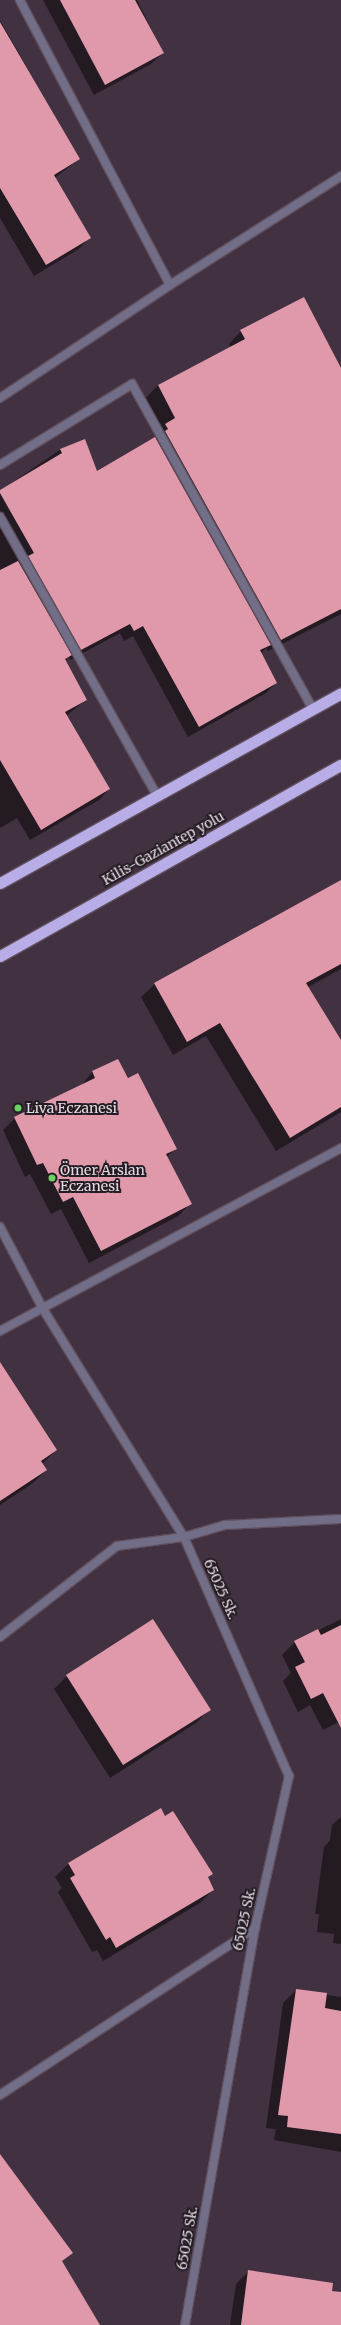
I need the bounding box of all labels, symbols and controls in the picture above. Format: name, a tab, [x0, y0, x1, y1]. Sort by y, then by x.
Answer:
street label: Kilis-Gaziantep yolu	[99, 807, 227, 889]
place label: Liva Eczanesi	[26, 1100, 117, 1116]
marker: Liva Eczanesi	[13, 1103, 23, 1113]
place label: Ömer Arslan Eczanesi	[60, 1162, 145, 1194]
marker: Ömer Arslan Eczanesi	[47, 1173, 57, 1183]
street label: 65025 Sk.	[200, 1556, 242, 1622]
street label: 65025 Sk.	[229, 1886, 259, 1952]
street label: 65025 Sk.	[173, 2205, 201, 2271]

